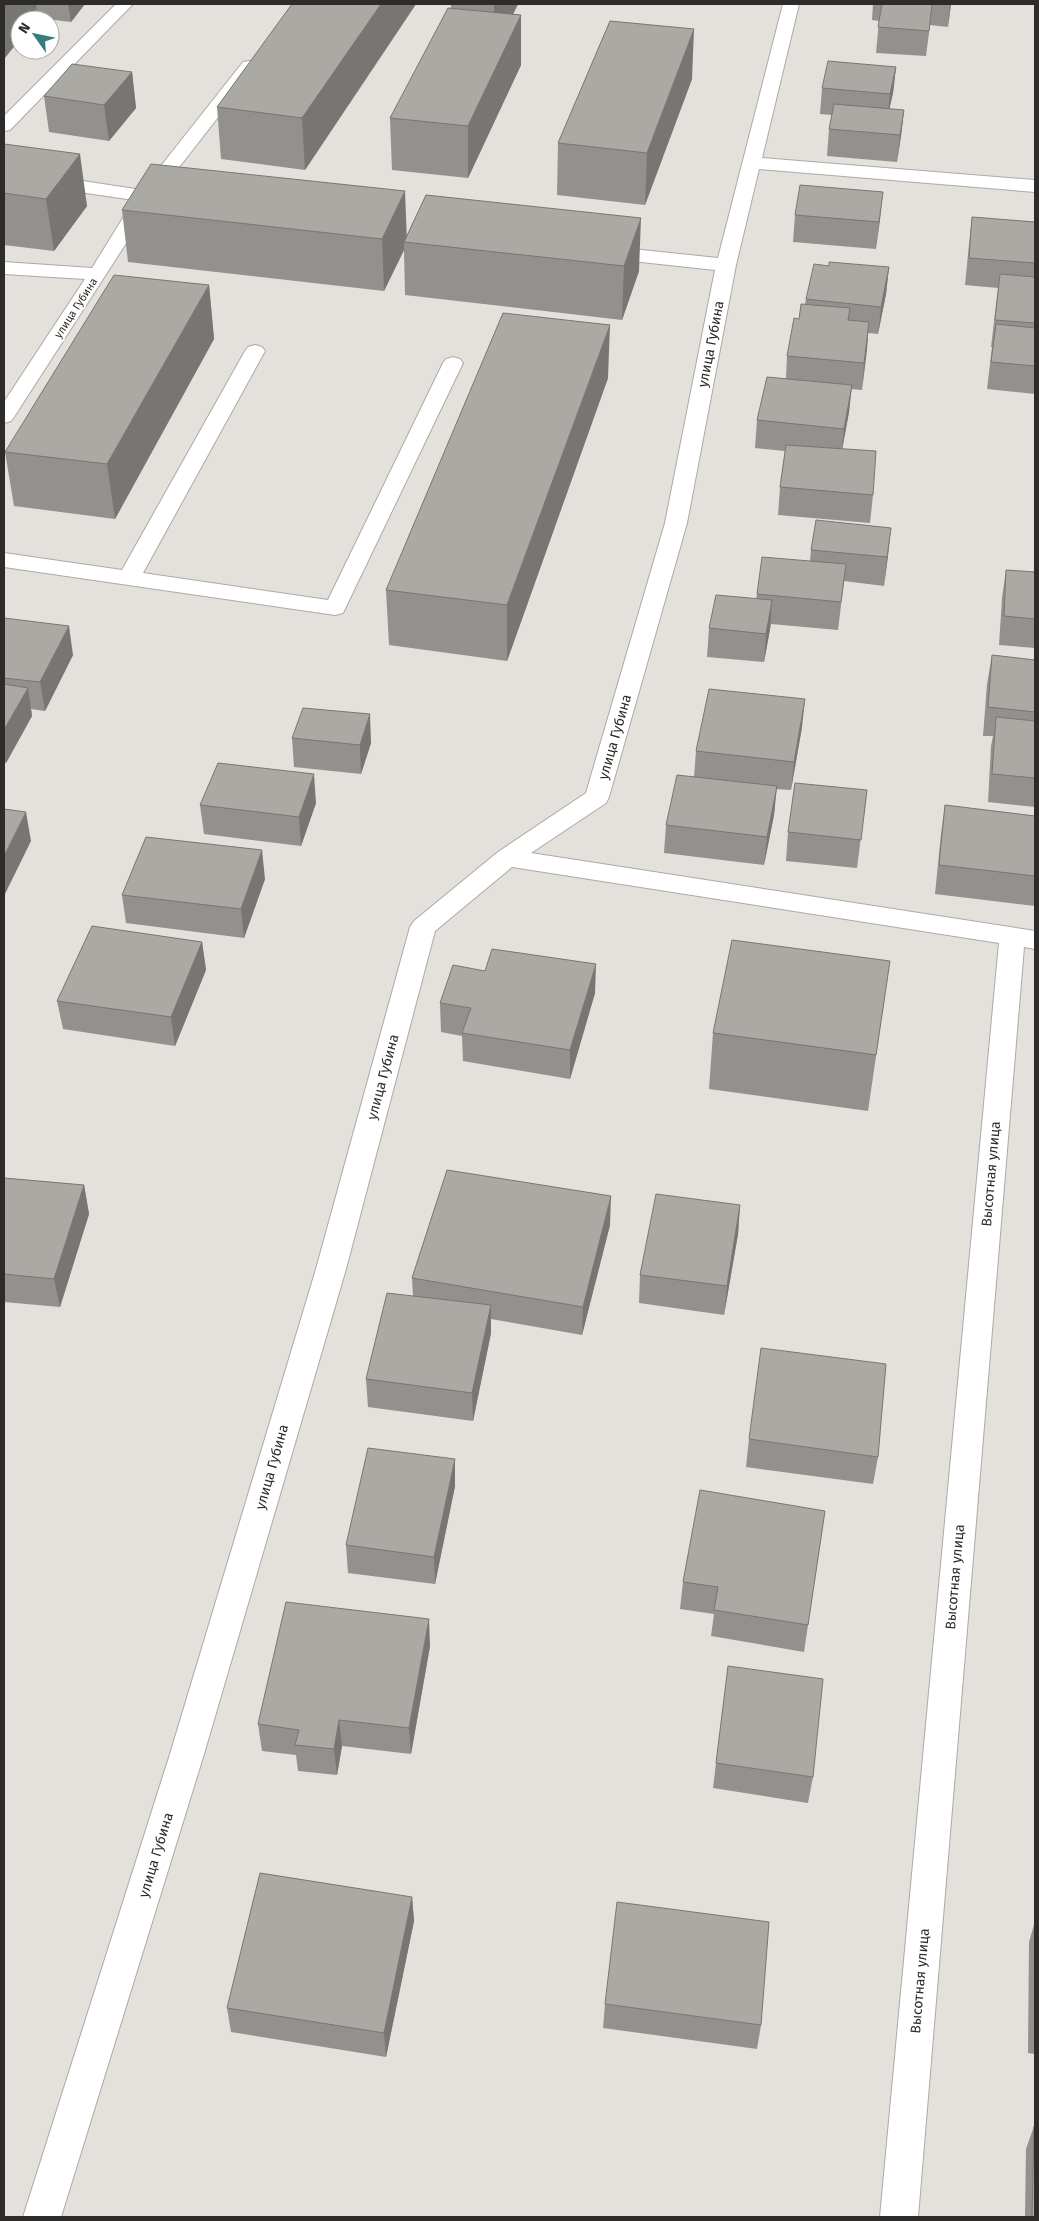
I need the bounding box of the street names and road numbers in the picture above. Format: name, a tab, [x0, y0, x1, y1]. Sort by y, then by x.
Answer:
street label: улица Губина	[52, 275, 100, 341]
street label: улица Губина	[694, 299, 728, 389]
street label: улица Губина	[595, 692, 635, 782]
street label: улица Губина	[363, 1032, 403, 1122]
street label: Высотная улица	[978, 1121, 1004, 1227]
street label: улица Губина	[252, 1422, 292, 1512]
street label: Высотная улица	[942, 1524, 968, 1630]
street label: улица Губина	[135, 1810, 177, 1900]
street label: Высотная улица	[907, 1928, 933, 2034]

